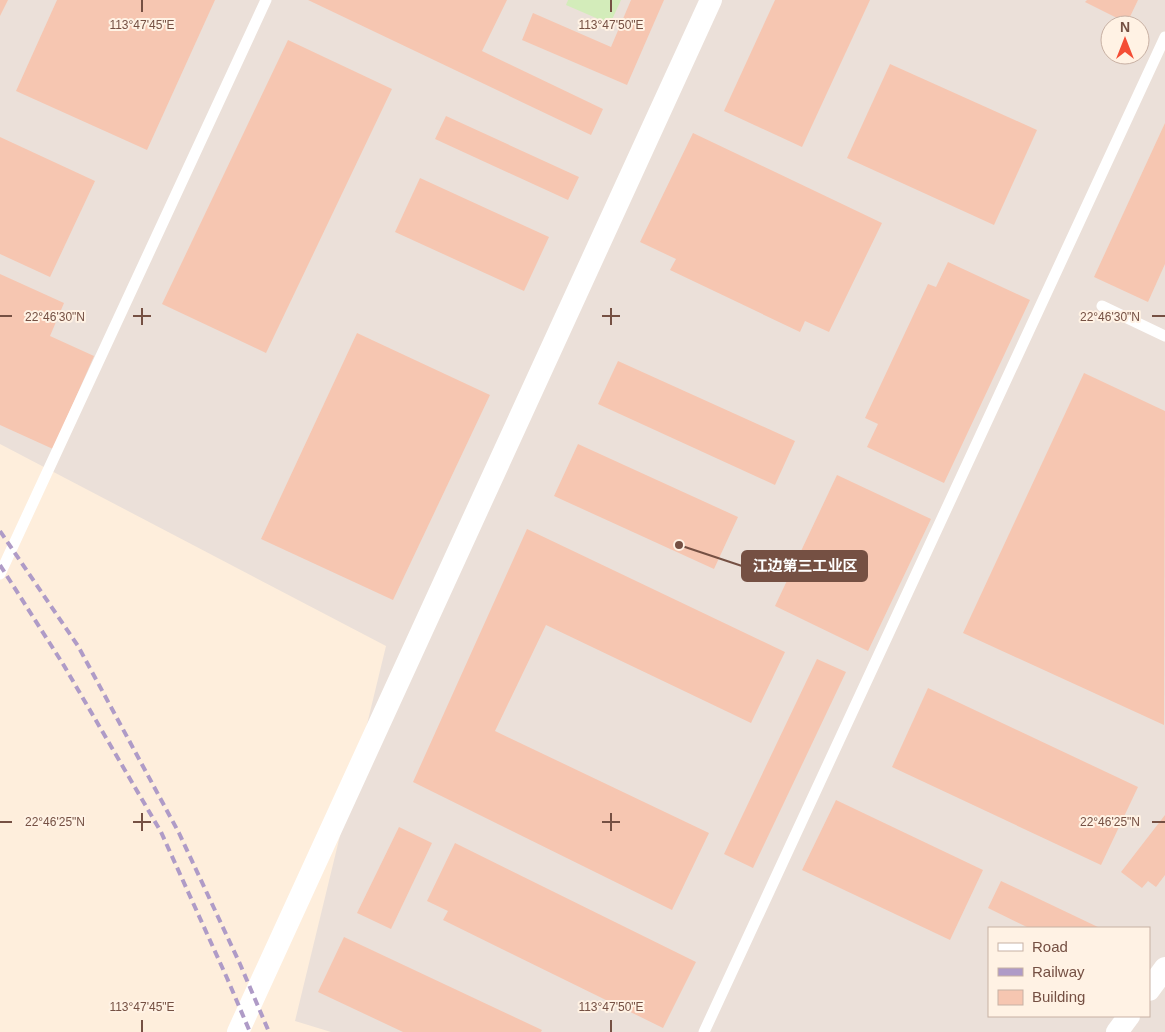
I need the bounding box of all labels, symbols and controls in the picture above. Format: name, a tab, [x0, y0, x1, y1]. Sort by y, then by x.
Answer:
north arrow	[1100, 15, 1150, 65]
text: 113°47'45"E	[109, 18, 175, 32]
text: 113°47'50"E	[578, 18, 644, 32]
text: N	[1120, 19, 1130, 35]
text: 22°46'30"N	[25, 310, 85, 324]
text: 22°46'30"N	[1080, 310, 1140, 324]
callout: 江边第三工业区	[742, 551, 867, 581]
text: 江边第三工业区	[752, 557, 858, 574]
text: 22°46'25"N	[25, 815, 85, 829]
text: 22°46'25"N	[1080, 815, 1140, 829]
legend	[988, 927, 1150, 1017]
text: Road	[1032, 938, 1068, 955]
text: Railway	[1032, 963, 1085, 980]
text: Building	[1032, 988, 1085, 1005]
text: 113°47'45"E	[109, 1000, 175, 1014]
text: 113°47'50"E	[578, 1000, 644, 1014]

